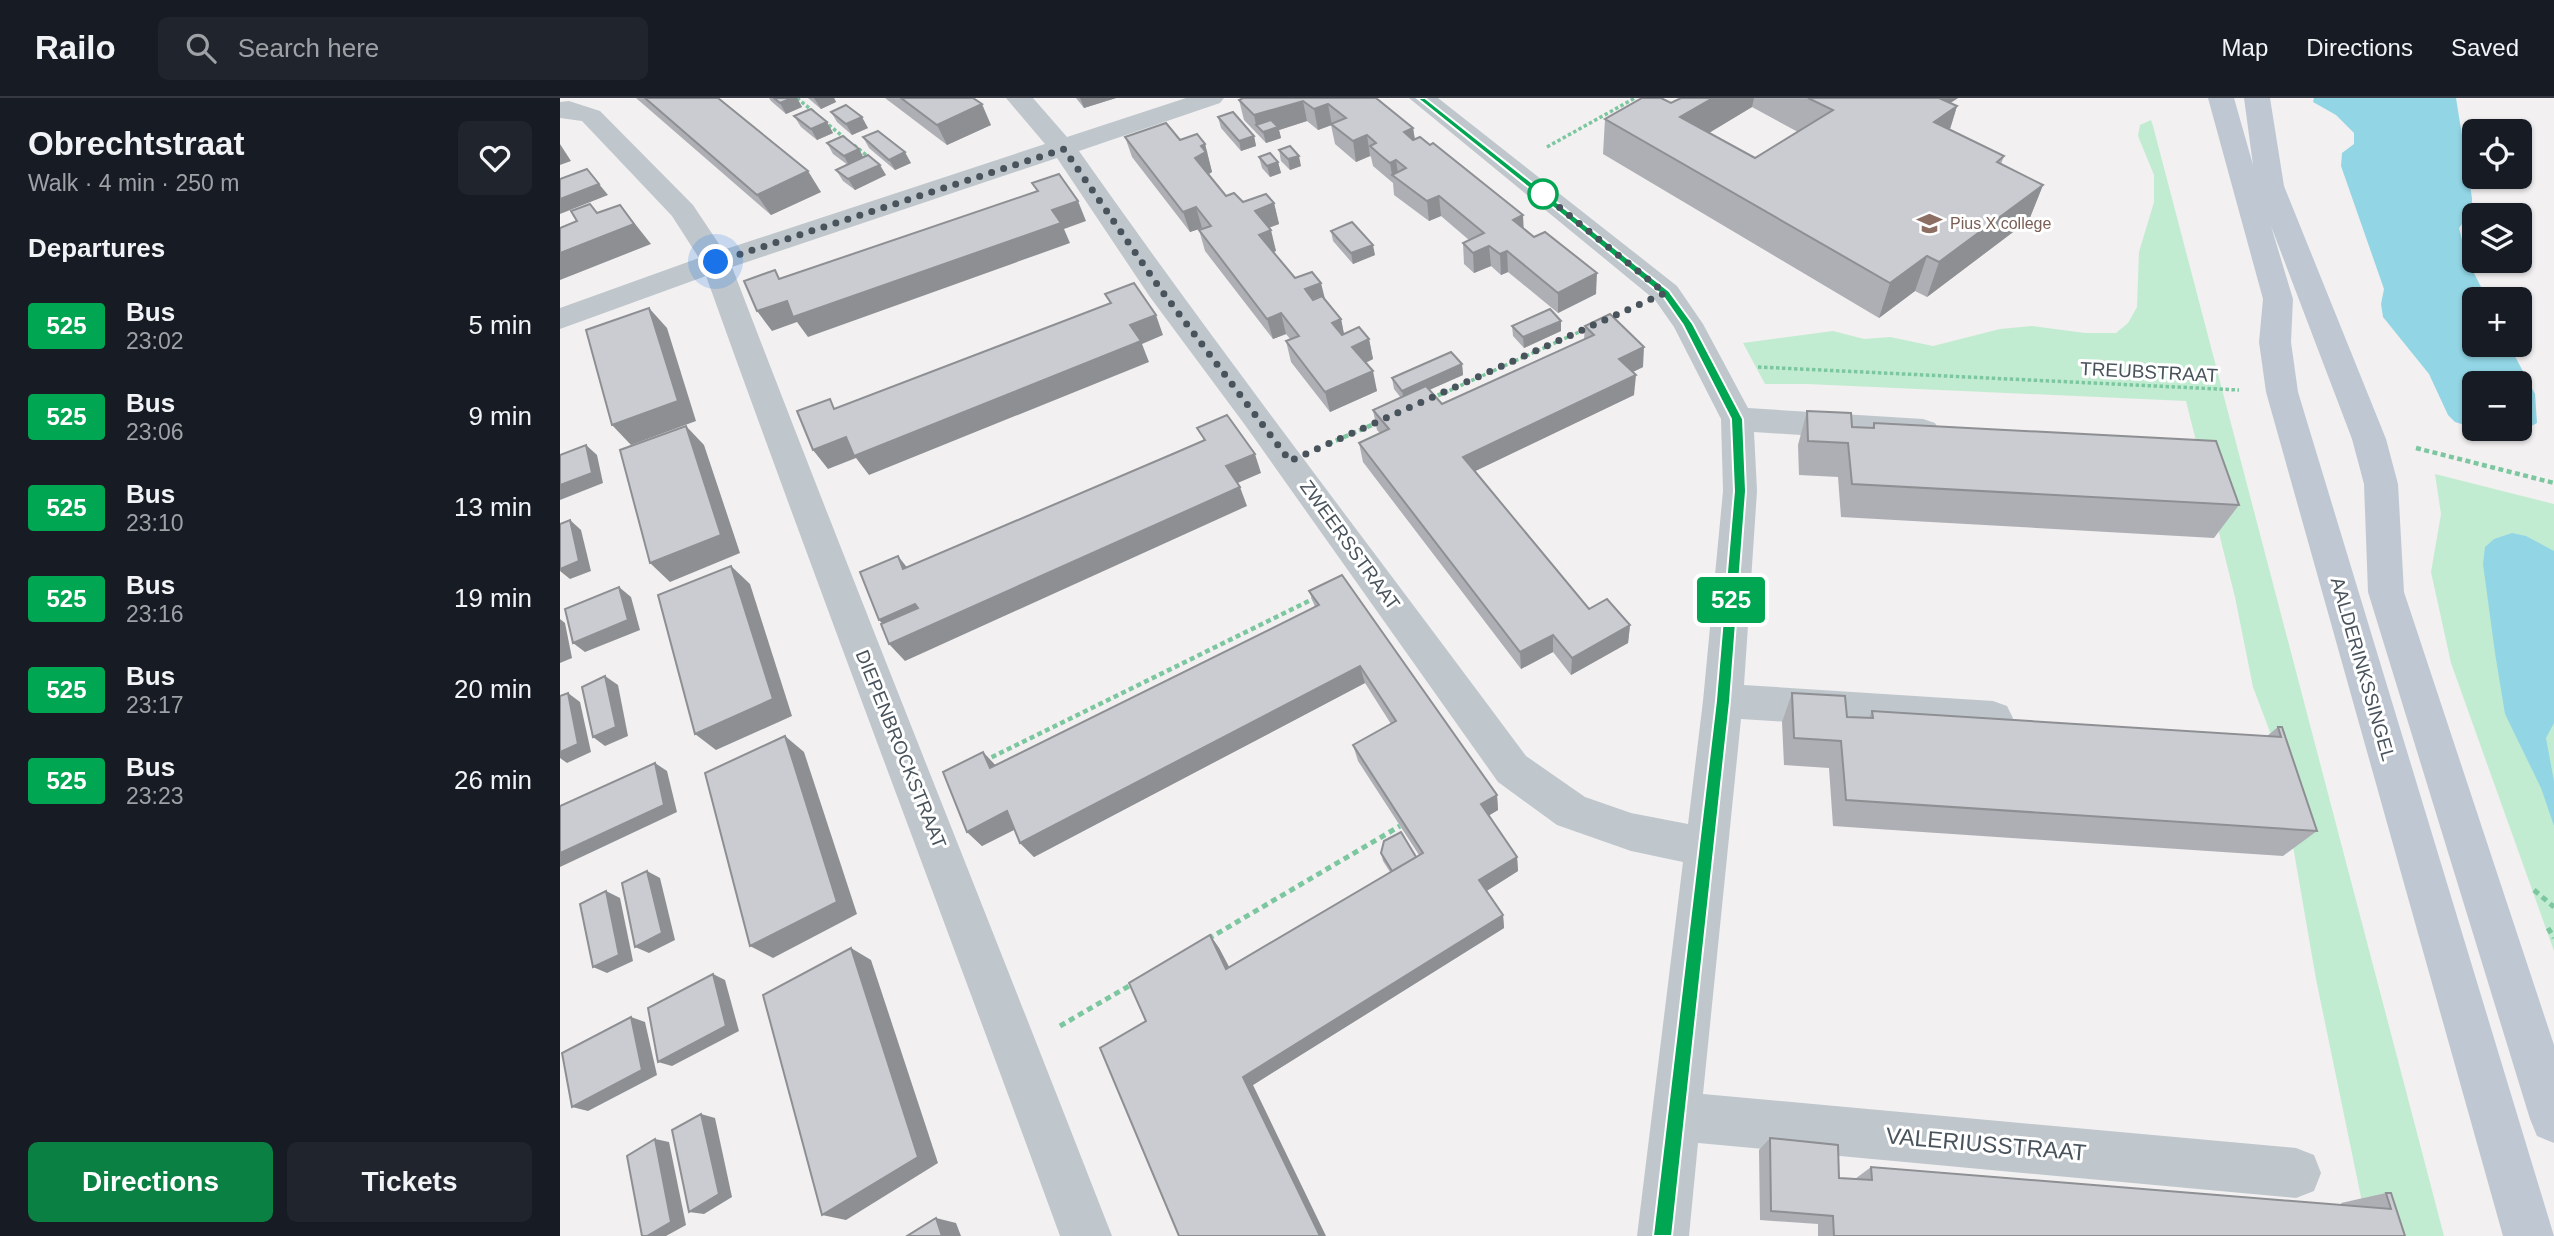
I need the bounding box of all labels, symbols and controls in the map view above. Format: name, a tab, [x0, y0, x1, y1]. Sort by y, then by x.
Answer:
search box	[158, 17, 648, 80]
text: Railo	[35, 29, 116, 66]
icon: search	[182, 29, 220, 67]
text: Search here	[238, 33, 379, 63]
text: Map	[2222, 34, 2268, 61]
text: Directions	[2306, 34, 2413, 61]
text: Saved	[2451, 34, 2519, 61]
map controls	[2462, 119, 2532, 441]
button: locate	[2462, 119, 2532, 189]
button: heart	[458, 121, 532, 195]
text: Obrechtstraat	[28, 125, 244, 162]
text: Walk · 4 min · 250 m	[28, 170, 239, 196]
unlabelled marker	[1528, 179, 1558, 209]
button: layers	[2462, 203, 2532, 273]
school or university icon: Pius X college	[1916, 209, 1944, 237]
place label: Pius X college	[1950, 215, 2051, 232]
text: Departures	[28, 233, 165, 263]
your location	[698, 244, 733, 279]
button: +	[2462, 287, 2532, 357]
text: Bus	[126, 297, 175, 327]
text: 5 min	[468, 310, 532, 340]
text: 525	[46, 312, 87, 339]
text: 23:02	[126, 328, 184, 354]
street label: TREUBSTRAAT	[2080, 358, 2219, 386]
button: −	[2462, 371, 2532, 441]
text: Bus	[126, 388, 175, 418]
text: 9 min	[468, 401, 532, 431]
text: 525	[46, 403, 87, 430]
text: 23:06	[126, 419, 184, 445]
street label: ZWEERSSTRAAT	[1296, 476, 1404, 614]
text: Bus	[126, 479, 175, 509]
text: 13 min	[454, 492, 532, 522]
text: 525	[46, 494, 87, 521]
text: 23:10	[126, 510, 184, 536]
text: Bus	[126, 570, 175, 600]
street label: AALDERINKSSINGEL	[2327, 575, 2399, 763]
line badge: 525	[1691, 577, 1771, 623]
text: 19 min	[454, 583, 532, 613]
text: 525	[46, 585, 87, 612]
text: 525	[1711, 586, 1751, 613]
text: 23:16	[126, 601, 184, 627]
street label: DIEPENBROCKSTRAAT	[852, 647, 951, 852]
text: Bus	[126, 661, 175, 691]
text: 20 min	[454, 674, 532, 704]
text: 525	[46, 676, 87, 703]
text: 23:17	[126, 692, 184, 718]
text: Bus	[126, 752, 175, 782]
text: 26 min	[454, 765, 532, 795]
text: 525	[46, 767, 87, 794]
text: 23:23	[126, 783, 184, 809]
street label: VALERIUSSTRAAT	[1885, 1122, 2087, 1166]
button: Directions	[28, 1142, 273, 1222]
button: Tickets	[287, 1142, 532, 1222]

